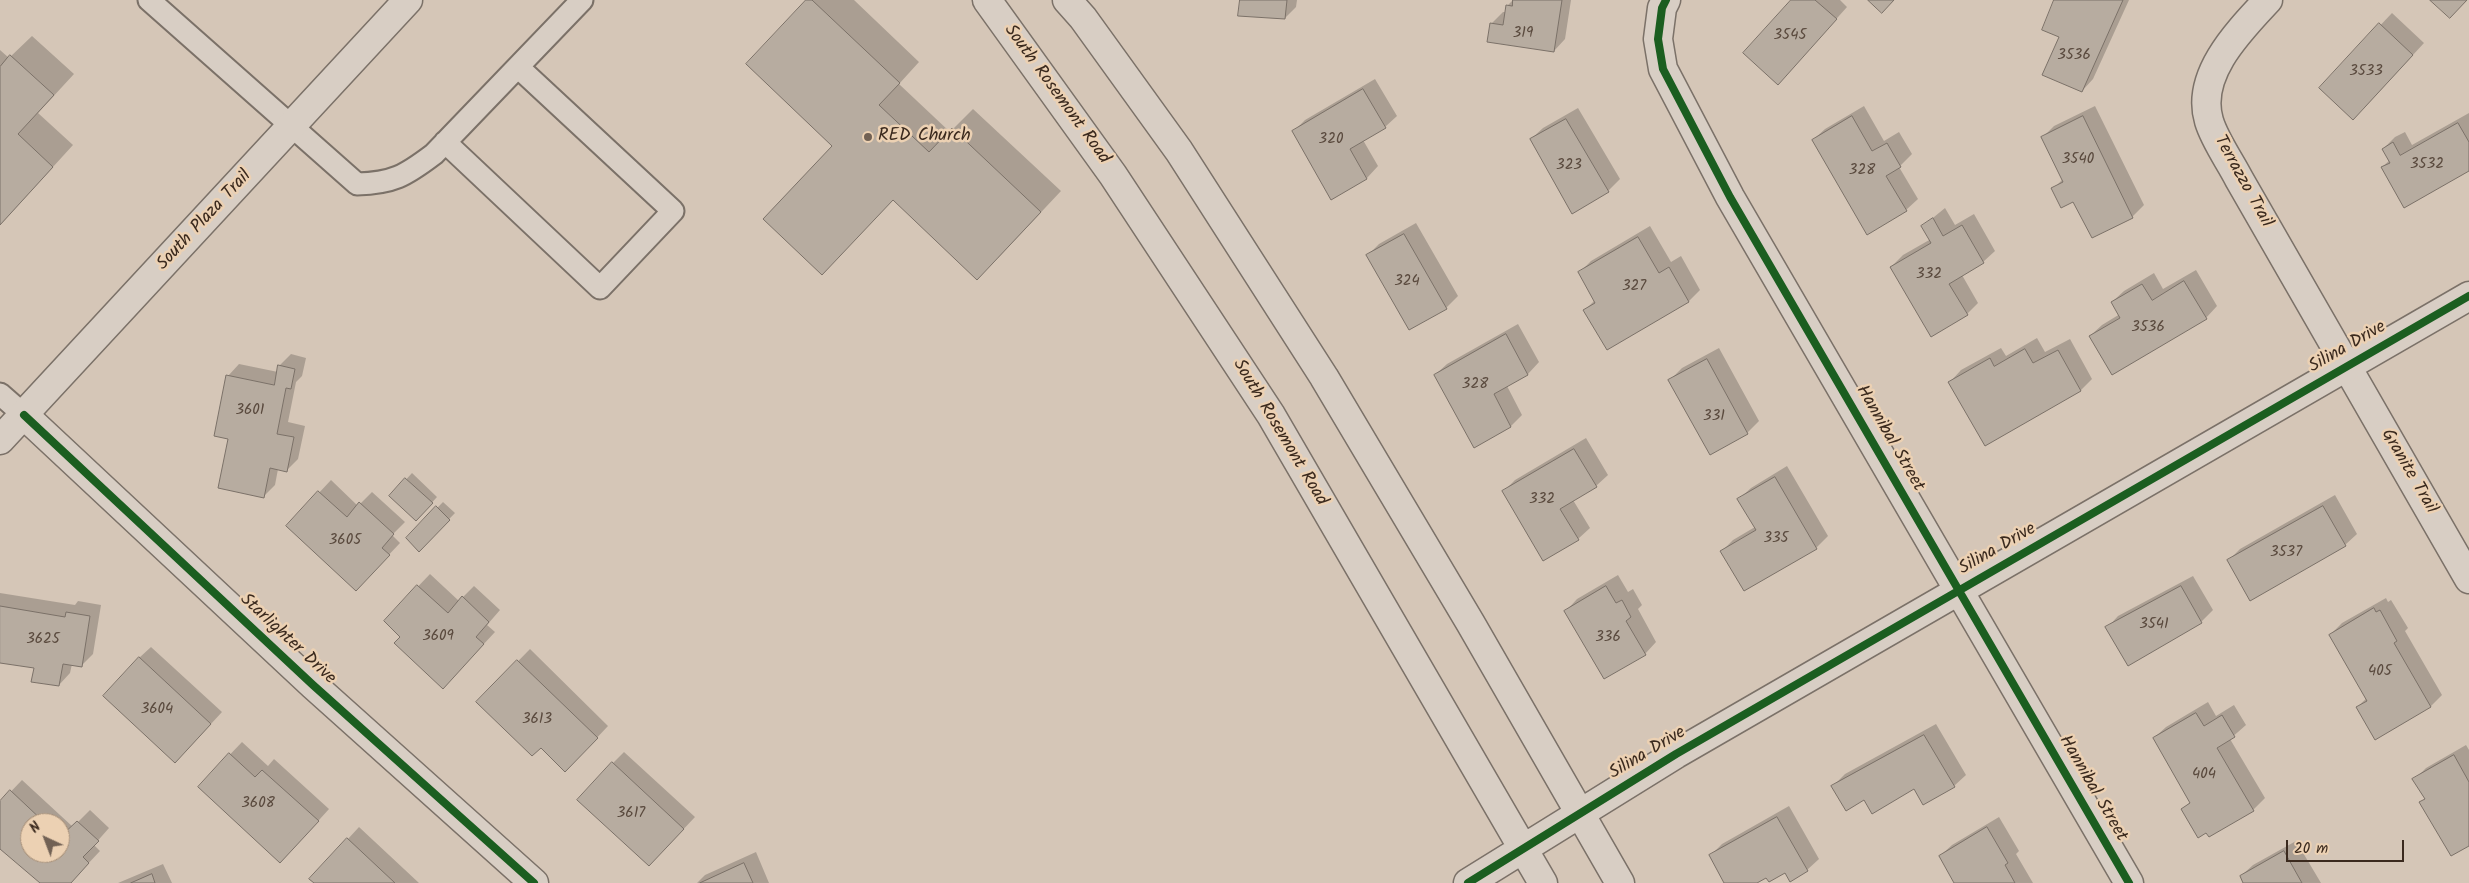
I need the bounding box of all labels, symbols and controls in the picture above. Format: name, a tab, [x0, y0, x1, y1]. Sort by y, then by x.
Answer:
street label: South Rosemont Road	[998, 21, 1114, 169]
house number: 319	[1513, 25, 1533, 43]
house number: 3545	[1774, 27, 1806, 45]
house number: 3536	[2057, 47, 2091, 65]
house number: 3533	[2349, 63, 2383, 81]
place label: RED Church	[878, 126, 971, 148]
marker: RED Church	[862, 131, 874, 143]
house number: 320	[1319, 131, 1343, 149]
street label: Terrazzo Trail	[2208, 132, 2276, 232]
house number: 3540	[2062, 151, 2094, 169]
house number: 3532	[2410, 156, 2444, 174]
house number: 323	[1556, 157, 1582, 175]
house number: 328	[1849, 162, 1875, 180]
street label: South Plaza Trail	[153, 166, 257, 276]
house number: 332	[1916, 266, 1942, 284]
house number: 324	[1394, 273, 1420, 291]
house number: 327	[1622, 278, 1646, 296]
street label: Silina Drive	[2306, 317, 2390, 379]
house number: 3536	[2131, 319, 2165, 337]
street label: South Rosemont Road	[1227, 356, 1331, 510]
house number: 328	[1462, 376, 1488, 394]
street label: Hannibal Street	[1850, 382, 1928, 496]
house number: 3601	[235, 402, 265, 420]
house number: 331	[1703, 408, 1725, 426]
street label: Granite Trail	[2375, 426, 2441, 518]
house number: 332	[1529, 491, 1555, 509]
street label: Silina Drive	[1956, 519, 2040, 581]
house number: 335	[1763, 530, 1789, 548]
house number: 3605	[329, 532, 361, 550]
house number: 3537	[2270, 544, 2302, 562]
street label: Starlighter Drive	[234, 590, 340, 690]
house number: 3541	[2139, 616, 2169, 634]
house number: 3609	[422, 628, 454, 646]
house number: 336	[1595, 629, 1621, 647]
house number: 3625	[26, 631, 60, 649]
house number: 405	[2368, 663, 2392, 681]
house number: 3604	[141, 701, 173, 719]
house number: 3613	[522, 711, 552, 729]
street label: Silina Drive	[1606, 723, 1690, 785]
street label: Hannibal Street	[2053, 732, 2131, 846]
house number: 404	[2192, 766, 2216, 784]
house number: 3608	[241, 795, 275, 813]
house number: 3617	[617, 805, 645, 823]
north arrow	[20, 813, 70, 863]
text: N	[25, 817, 46, 839]
scale bar	[2289, 830, 2406, 862]
text: 20 m	[2294, 837, 2328, 861]

